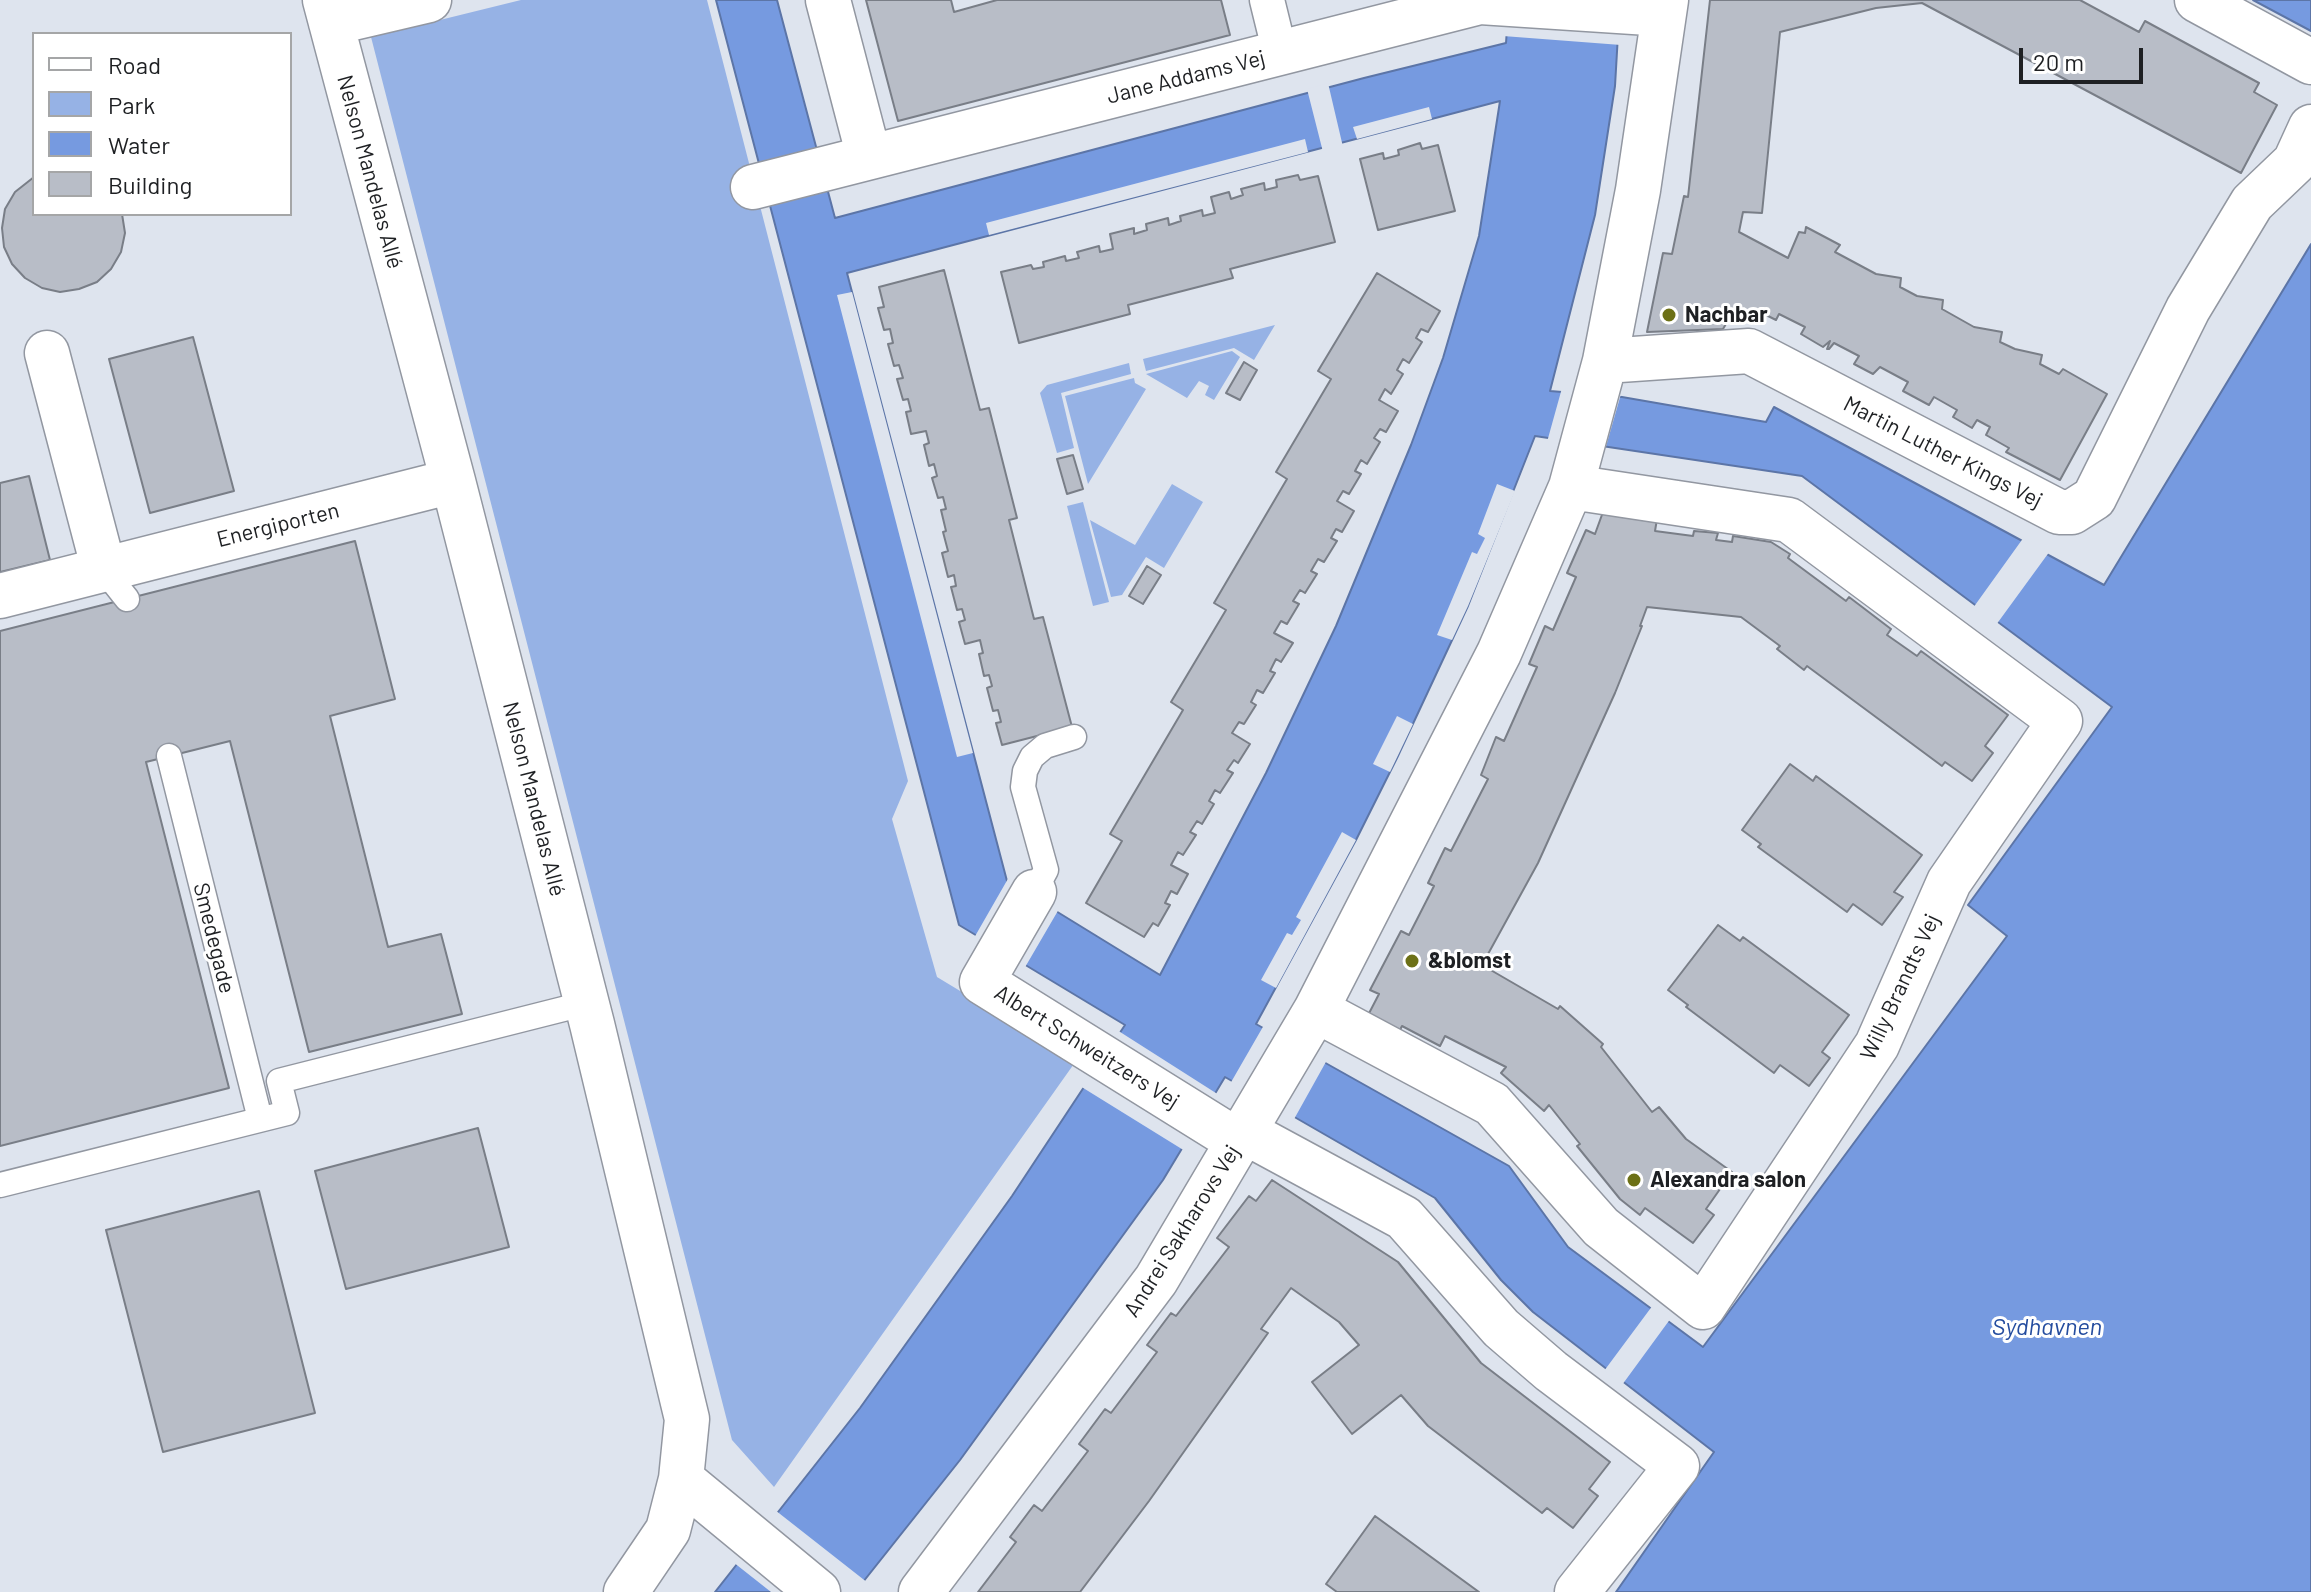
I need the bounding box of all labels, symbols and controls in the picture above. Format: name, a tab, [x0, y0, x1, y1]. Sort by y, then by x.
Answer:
legend	[32, 32, 292, 216]
scale bar	[2023, 32, 2147, 82]
street label: Jane Addams Vej	[1104, 45, 1268, 109]
text: 20 m	[2033, 47, 2084, 76]
text: Road	[108, 50, 161, 79]
street label: Nelson Mandelas Allé	[331, 72, 409, 272]
text: Park	[108, 90, 155, 119]
text: Water	[108, 130, 170, 159]
text: Building	[108, 170, 192, 199]
place label: Nachbar	[1685, 302, 1768, 328]
marker: Nachbar	[1660, 306, 1678, 324]
street label: Martin Luther Kings Vej	[1839, 390, 2047, 514]
street label: Energiporten	[214, 497, 342, 553]
street label: Nelson Mandelas Allé	[497, 699, 571, 899]
street label: Smedegade	[188, 880, 240, 996]
street label: Willy Brandts Vej	[1855, 910, 1945, 1064]
place label: &blomst	[1428, 948, 1511, 974]
marker: &blomst	[1403, 952, 1421, 970]
street label: Albert Schweitzers Vej	[990, 979, 1184, 1115]
street label: Andrei Sakharovs Vej	[1118, 1140, 1246, 1322]
place label: Alexandra salon	[1650, 1167, 1806, 1193]
marker: Alexandra salon	[1625, 1171, 1643, 1189]
water label: Sydhavnen	[1992, 1313, 2102, 1341]

